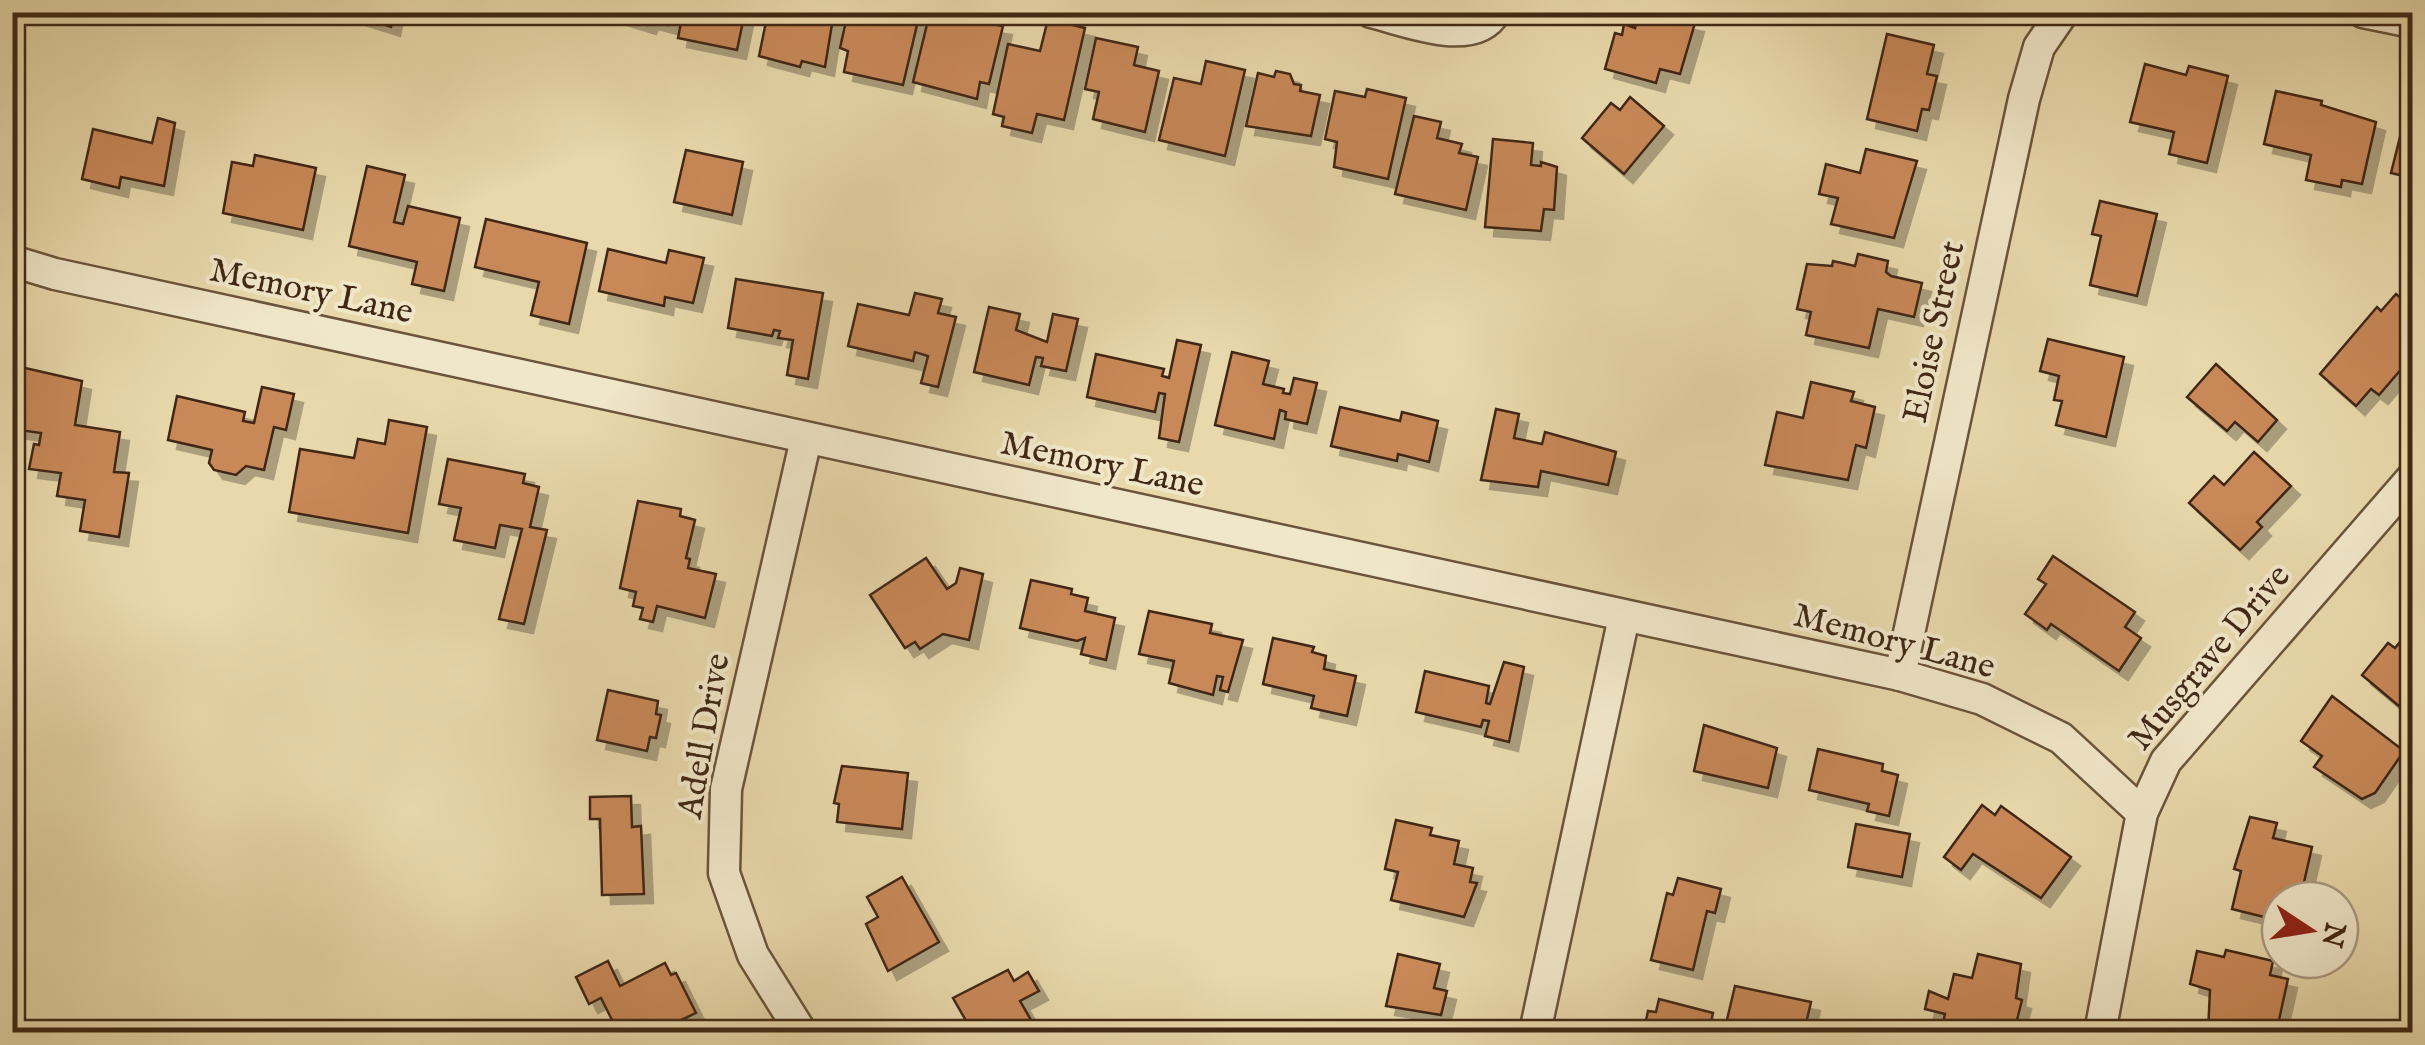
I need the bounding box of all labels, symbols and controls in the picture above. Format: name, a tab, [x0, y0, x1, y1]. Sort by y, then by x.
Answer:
street label: Eloise Street	[1894, 237, 1976, 427]
street label: Memory Lane	[205, 248, 417, 336]
street label: Memory Lane	[996, 421, 1208, 509]
street label: Musgrave Drive	[2119, 555, 2301, 761]
street label: Memory Lane	[1788, 594, 2000, 690]
street label: Adell Drive	[668, 650, 742, 823]
north arrow	[2260, 880, 2360, 980]
text: N	[2312, 918, 2352, 950]

